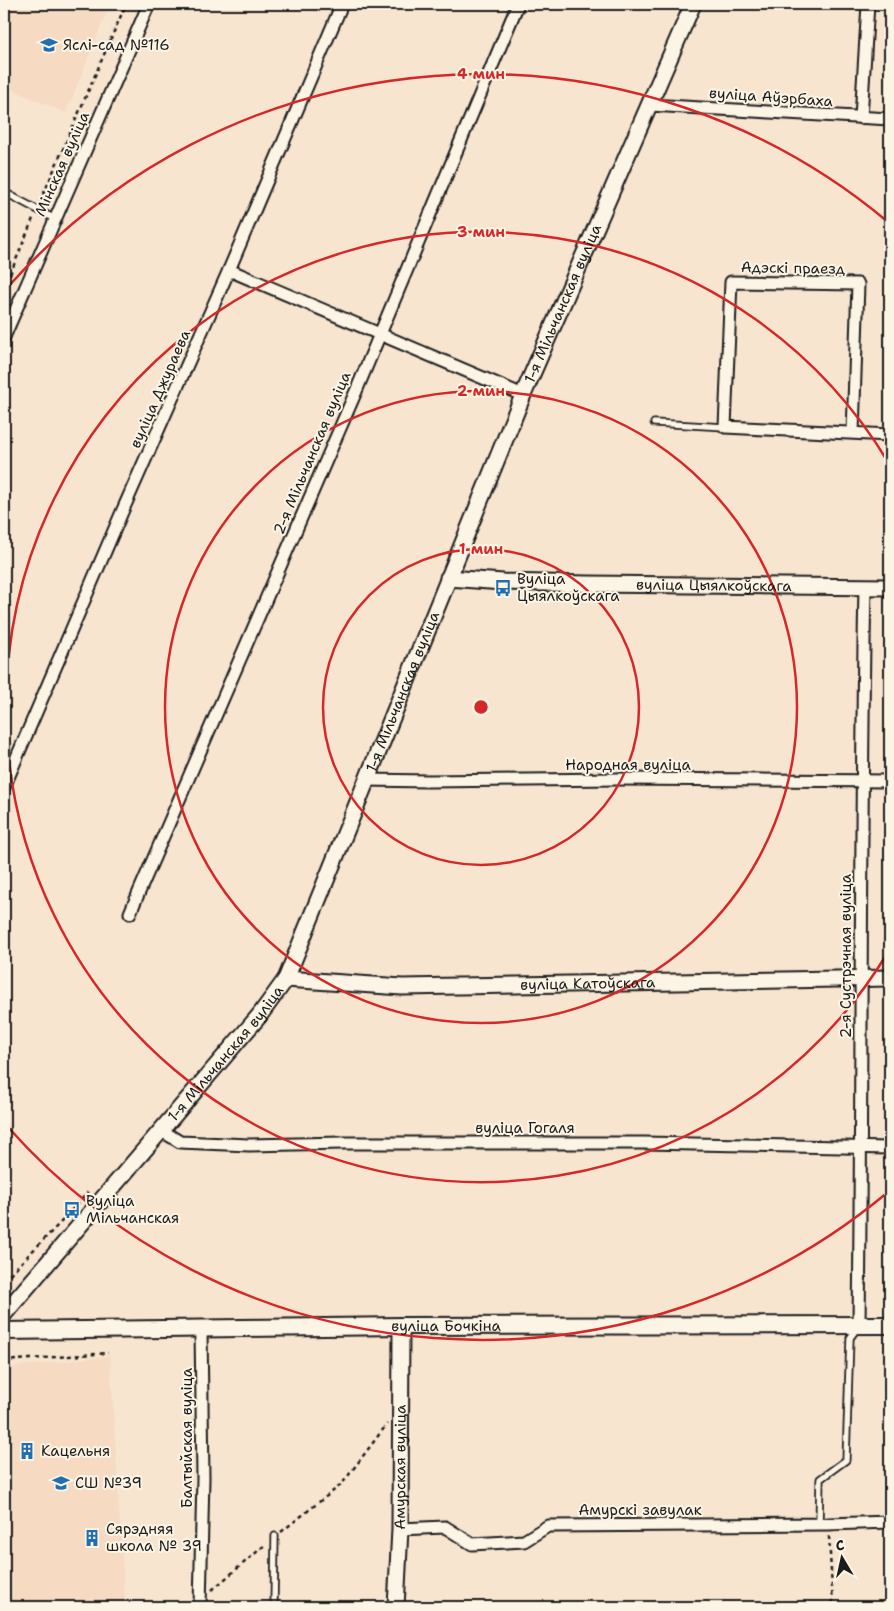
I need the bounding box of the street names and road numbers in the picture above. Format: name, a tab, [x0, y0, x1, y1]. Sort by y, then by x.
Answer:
street label: вуліца Аўэрбаха	[708, 83, 834, 111]
street label: Мінская вуліца	[30, 108, 94, 220]
street label: 1-я Мільчанская вуліца	[519, 220, 606, 386]
street label: Адэскі праезд	[741, 257, 846, 279]
street label: вуліца Джураева	[125, 326, 195, 451]
street label: 2-я Мільчанская вуліца	[269, 368, 356, 537]
street label: вуліца Цыялкоўскага	[636, 574, 792, 596]
street label: 1-я Мільчанская вуліца	[361, 608, 444, 775]
street label: Народная вуліца	[565, 755, 691, 775]
street label: 2-я Сустрэчная вуліца	[836, 873, 856, 1038]
street label: вуліца Катоўскага	[520, 972, 656, 995]
street label: 1-я Мільчанская вуліца	[163, 981, 288, 1126]
street label: вуліца Гогаля	[475, 1118, 575, 1138]
street label: вуліца Бочкіна	[391, 1316, 501, 1336]
street label: Балтыйская вуліца	[177, 1367, 197, 1508]
street label: Амурская вуліца	[390, 1404, 411, 1530]
street label: Амурскі завулак	[578, 1500, 702, 1520]

